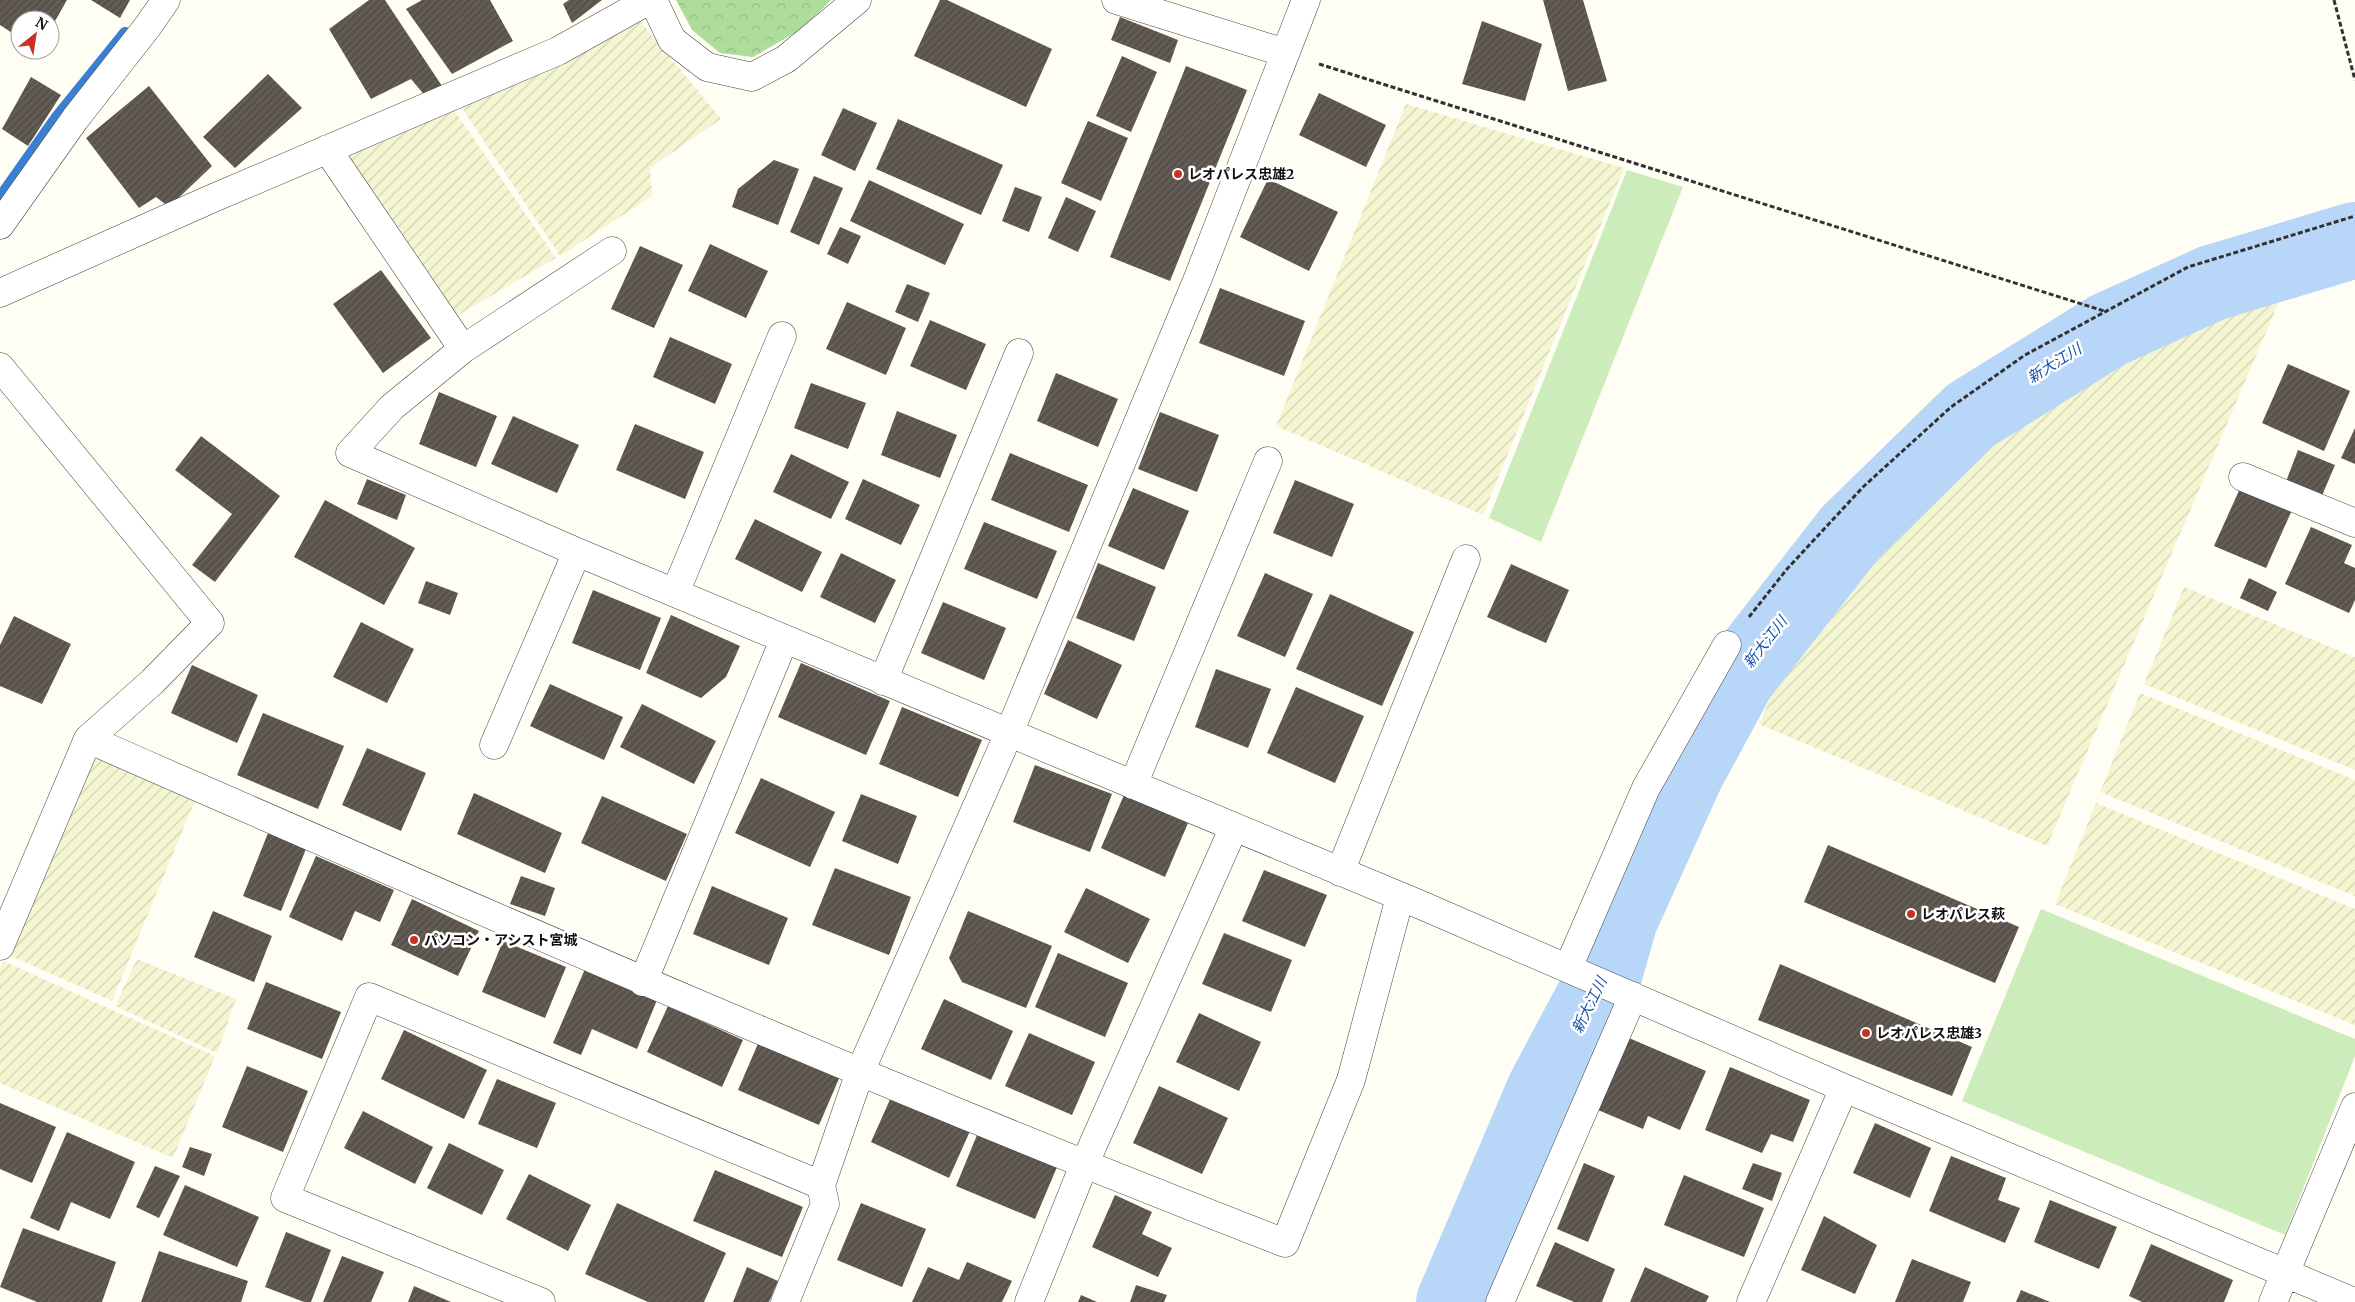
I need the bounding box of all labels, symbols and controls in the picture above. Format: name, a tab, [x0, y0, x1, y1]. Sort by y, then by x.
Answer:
north arrow	[10, 10, 60, 60]
text: N	[32, 13, 51, 34]
place label: レオパレス忠雄2	[1188, 165, 1294, 183]
marker: レオパレス忠雄2	[1172, 168, 1184, 180]
water label: 新大江川	[2024, 338, 2086, 387]
water label: 新大江川	[1739, 611, 1792, 671]
place label: レオパレス萩	[1921, 905, 2005, 923]
marker: レオパレス萩	[1905, 908, 1917, 920]
place label: パソコン・アシスト宮城	[424, 931, 577, 949]
marker: パソコン・アシスト宮城	[408, 934, 420, 946]
water label: 新大江川	[1567, 972, 1612, 1036]
place label: レオパレス忠雄3	[1876, 1024, 1982, 1042]
marker: レオパレス忠雄3	[1860, 1027, 1872, 1039]

